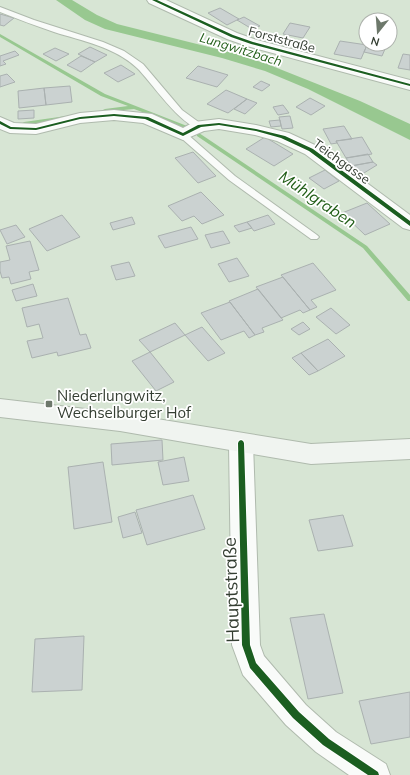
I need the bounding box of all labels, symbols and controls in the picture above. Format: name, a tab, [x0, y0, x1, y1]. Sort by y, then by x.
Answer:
north arrow	[358, 12, 398, 52]
street label: Forststraße	[247, 22, 317, 56]
water label: Lungwitzbach	[198, 29, 284, 69]
text: N	[369, 34, 381, 49]
street label: Teichgasse	[310, 135, 374, 187]
water label: Mühlgraben	[276, 166, 360, 232]
place label: Niederlungwitz, Wechselburger Hof	[57, 386, 192, 422]
marker: Niederlungwitz, Wechselburger Hof	[44, 399, 54, 409]
street label: Hauptstraße	[218, 537, 244, 643]

